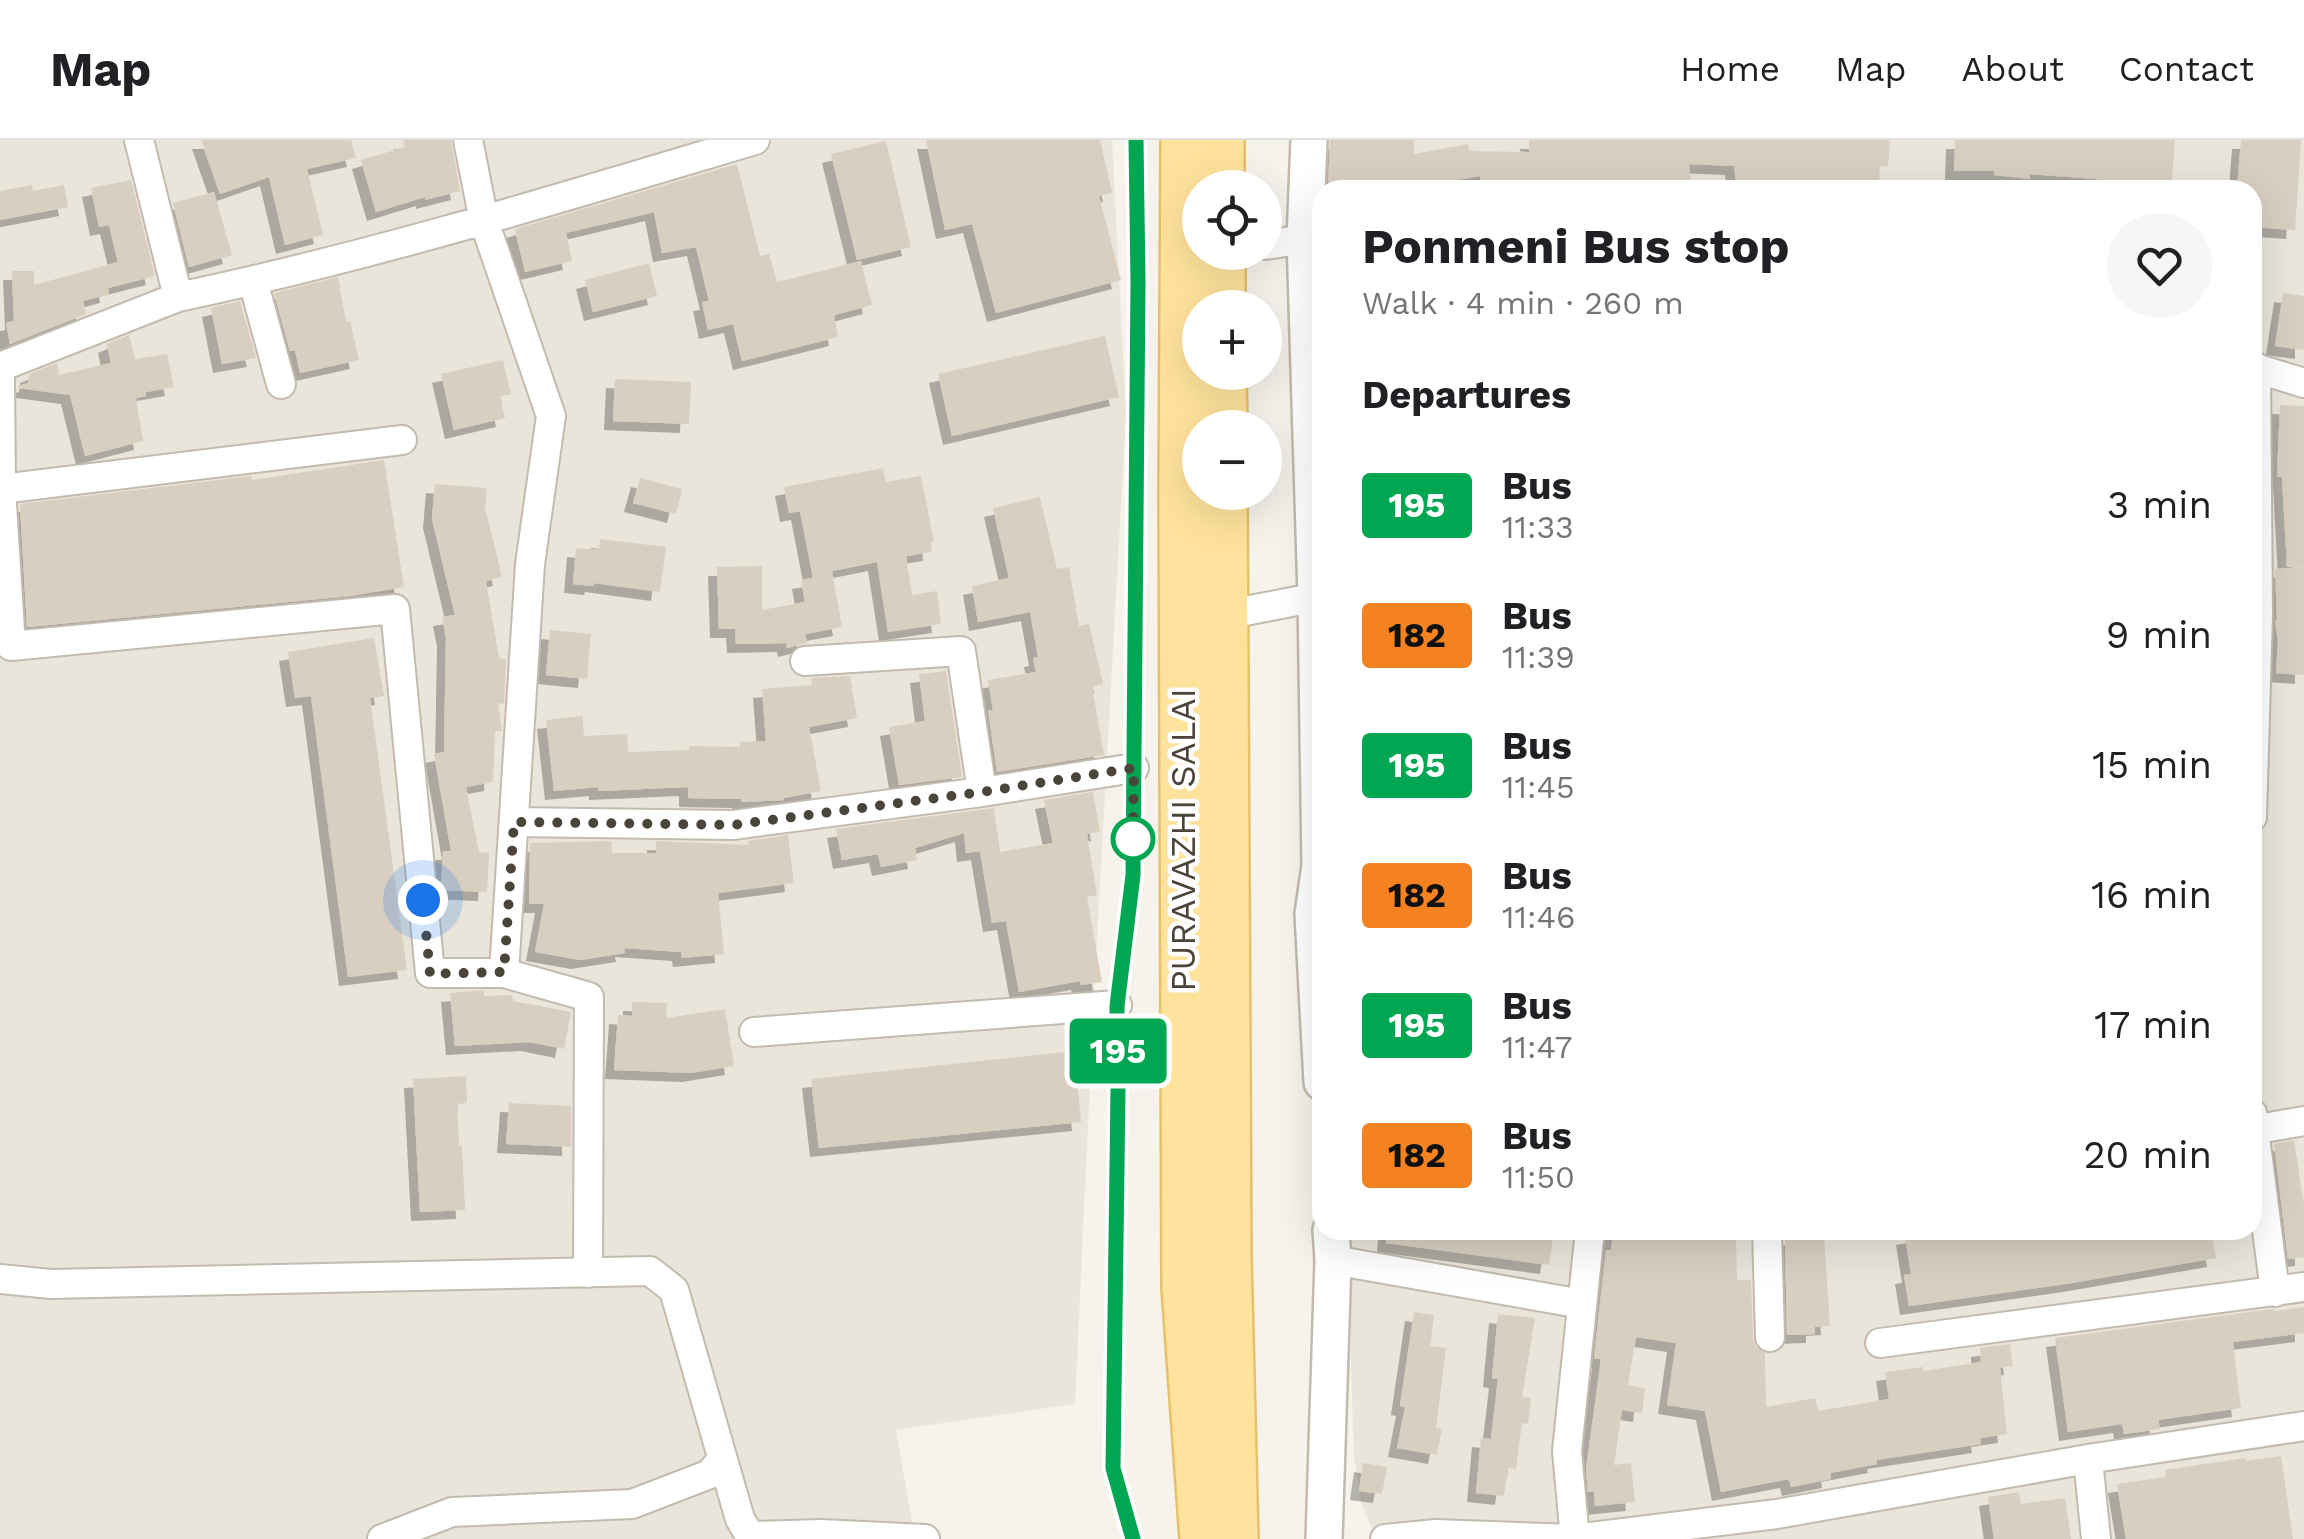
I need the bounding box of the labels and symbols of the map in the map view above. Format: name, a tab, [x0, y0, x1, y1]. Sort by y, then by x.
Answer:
street label: PURAVAZHI SALAI	[1162, 688, 1204, 992]
unlabelled marker	[1112, 818, 1154, 860]
your location	[398, 875, 448, 925]
line badge: 195	[1060, 1018, 1176, 1084]

